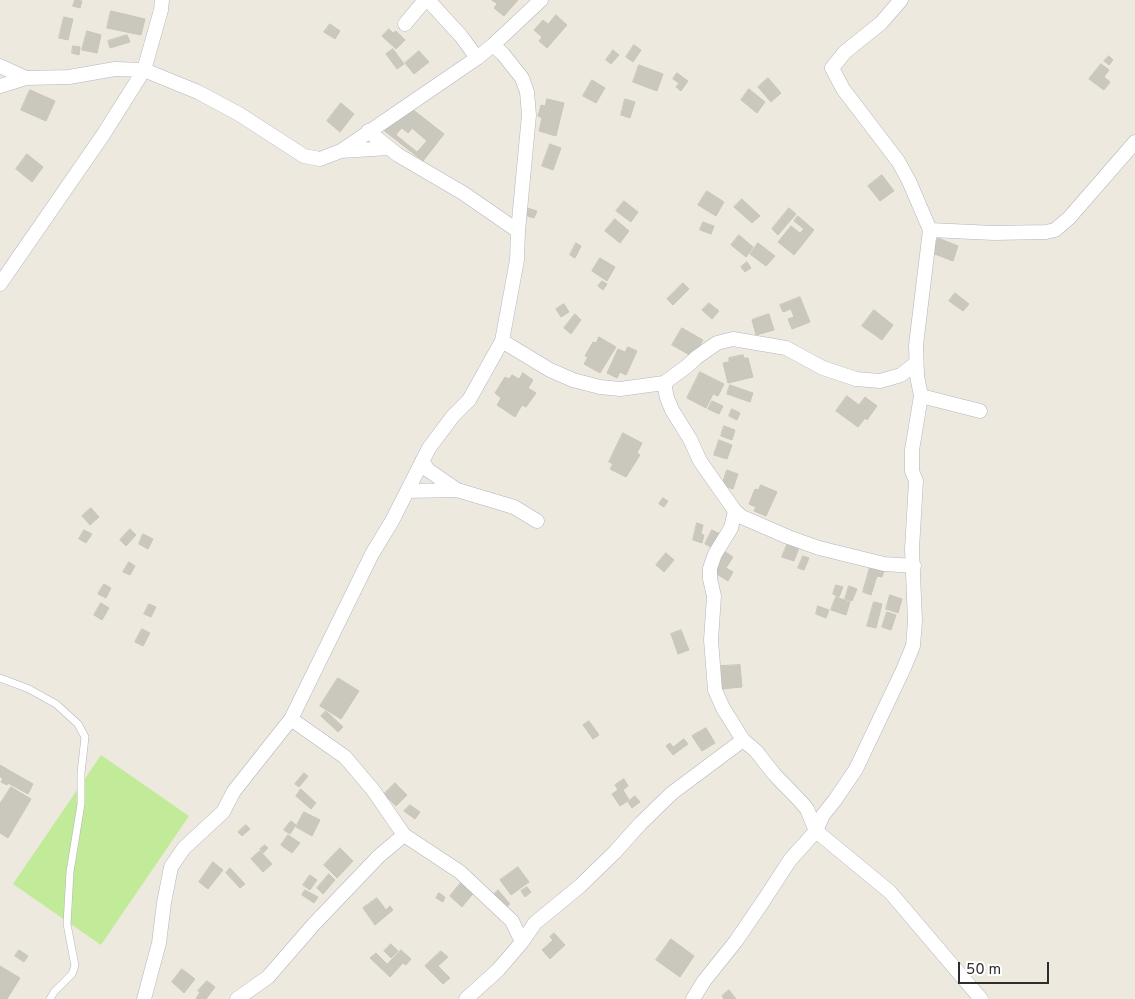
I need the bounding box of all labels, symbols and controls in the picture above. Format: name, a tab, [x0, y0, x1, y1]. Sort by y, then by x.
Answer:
scale bar	[960, 952, 1051, 984]
text: 50 m	[966, 961, 1001, 980]

